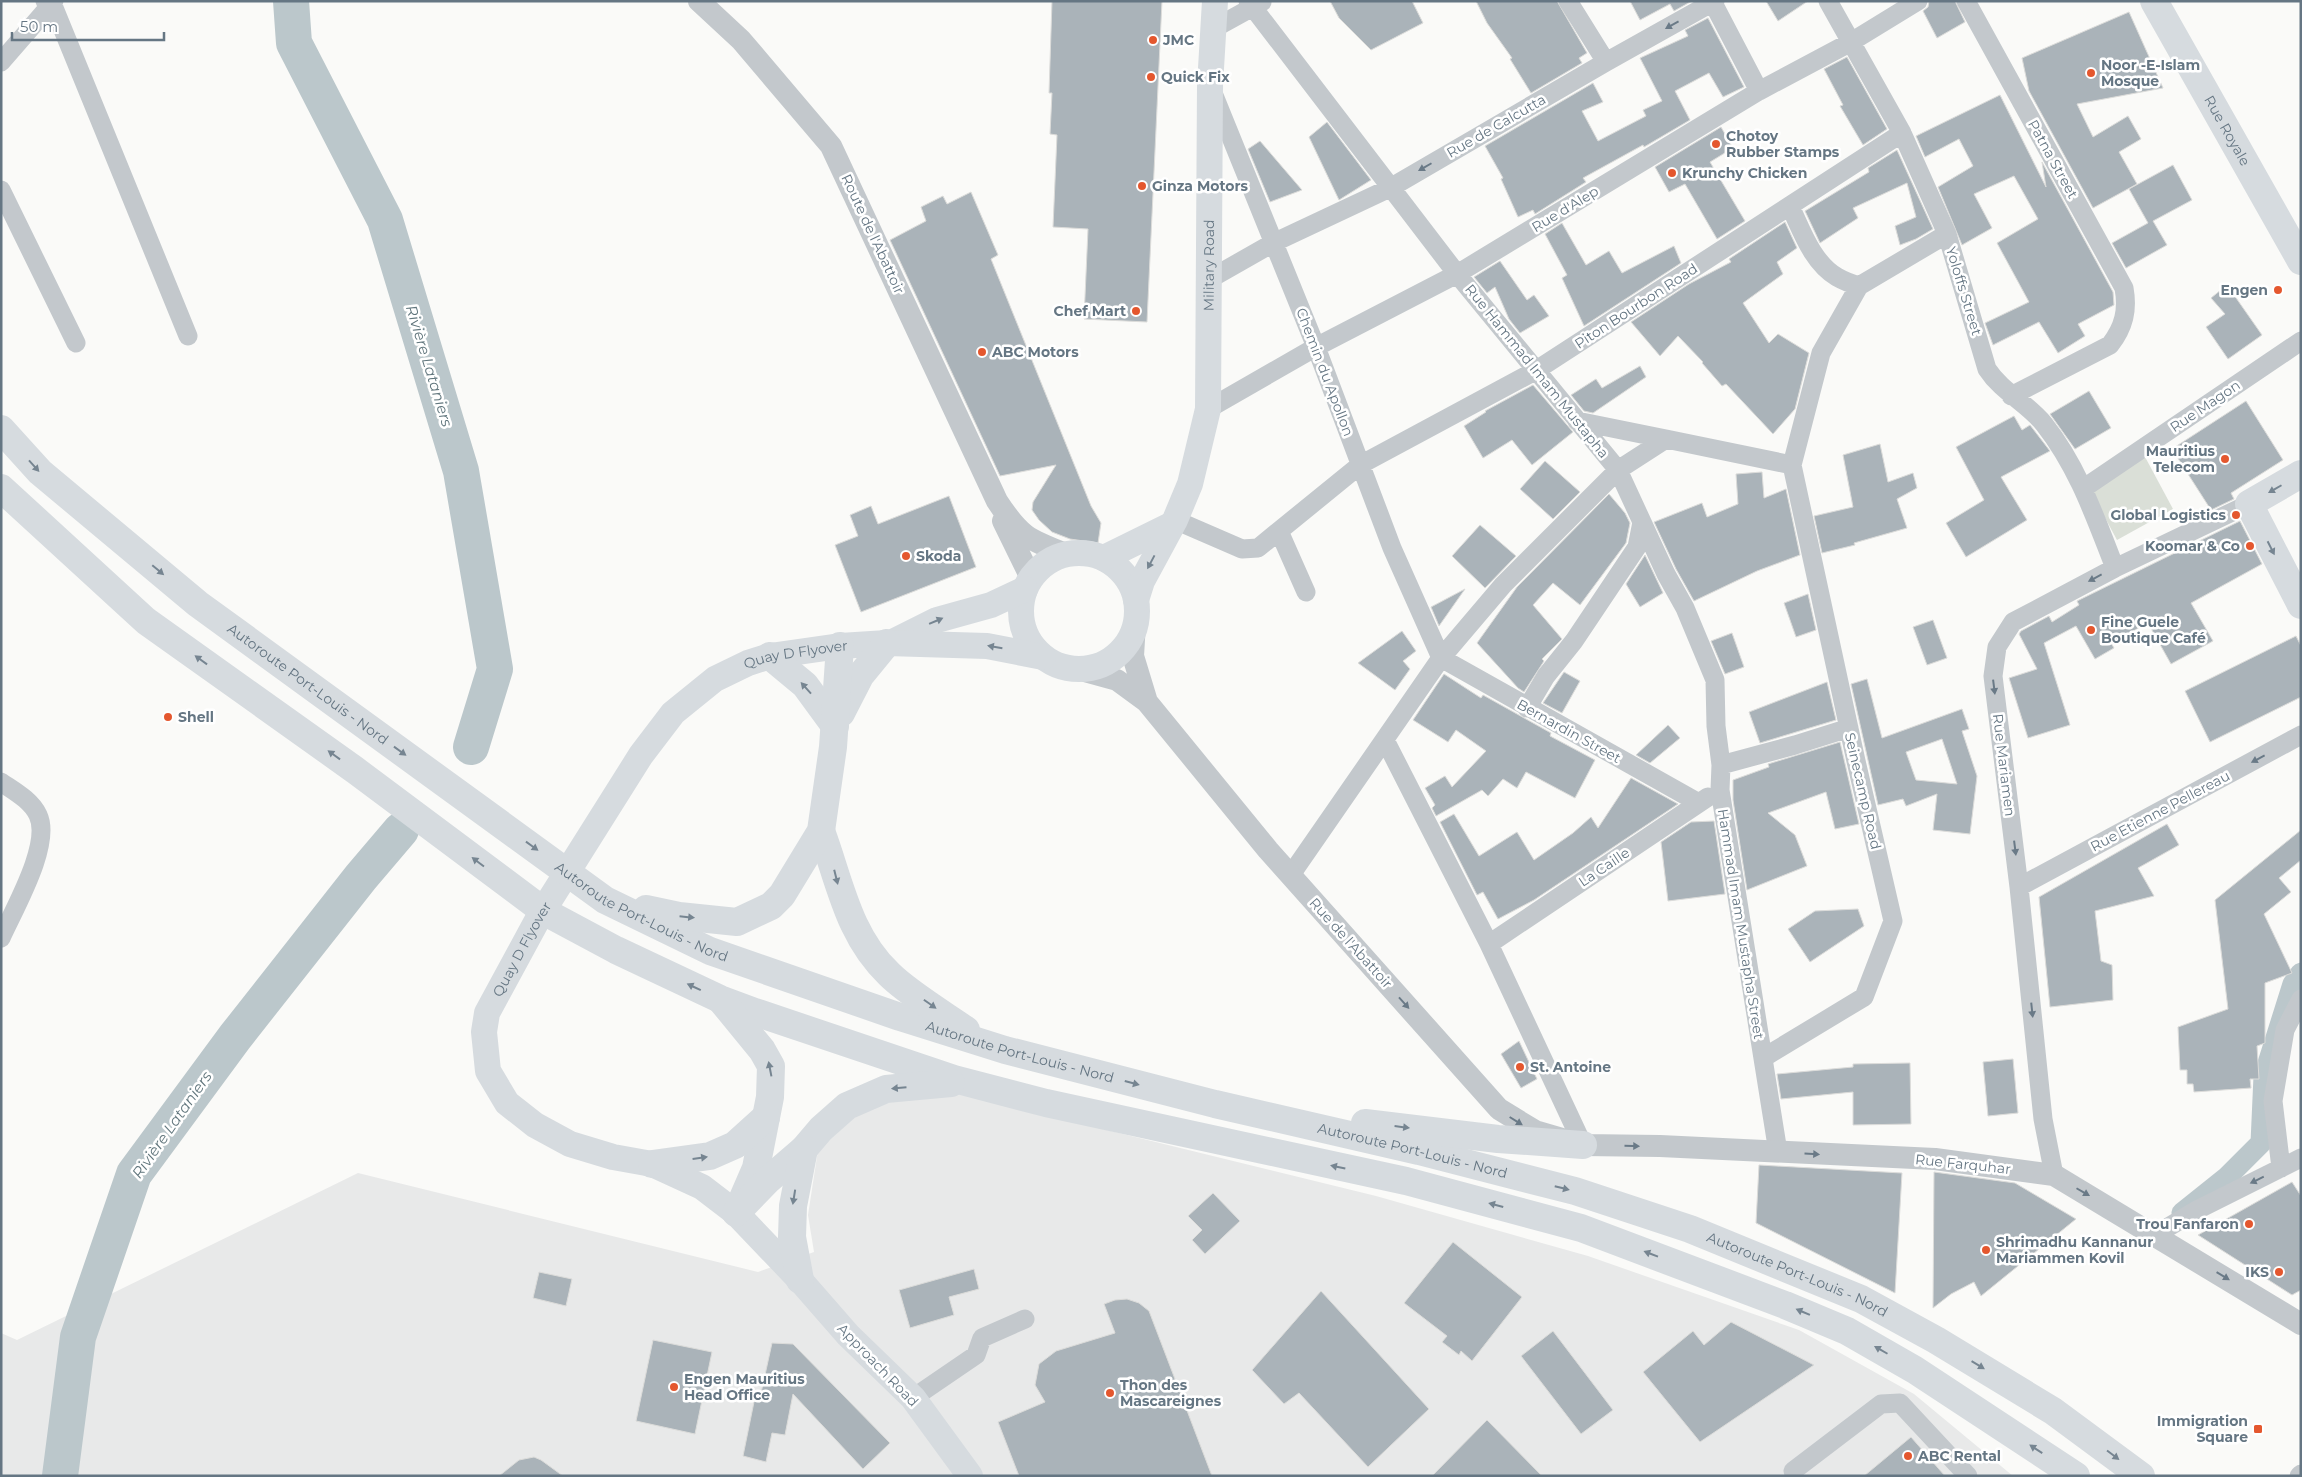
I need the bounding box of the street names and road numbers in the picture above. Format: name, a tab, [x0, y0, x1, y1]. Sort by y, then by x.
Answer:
street label: Rue de Calcutta	[1443, 90, 1549, 162]
street label: Rue Royale	[2200, 92, 2254, 169]
street label: Patna Street	[2024, 116, 2082, 202]
street label: Route de l'Abattoir	[837, 171, 909, 297]
street label: Rue d'Alep	[1528, 182, 1602, 236]
street label: Military Road	[1200, 220, 1218, 311]
street label: Yoloffs Street	[1942, 245, 1986, 338]
street label: Piton Bourbon Road	[1571, 259, 1701, 353]
street label: Rue Hammad Imam Mustapha	[1461, 280, 1613, 462]
street label: Chemin du Apollon	[1292, 305, 1358, 439]
street label: Rue Magon	[2166, 376, 2244, 436]
street label: Autoroute Port-Louis - Nord	[224, 619, 392, 749]
street label: Quay D Flyover	[741, 637, 849, 673]
street label: Bernardin Street	[1514, 695, 1625, 767]
street label: Rue Mariamen	[1989, 712, 2019, 818]
street label: Seinecamp Road	[1841, 731, 1885, 851]
street label: Rue Etienne Pellereau	[2087, 767, 2233, 855]
street label: Hammad Imam Mustapha Street	[1714, 807, 1768, 1041]
street label: La Caille	[1575, 843, 1633, 891]
street label: Autoroute Port-Louis - Nord	[551, 858, 730, 966]
street label: Rue de l'Abattoir	[1305, 894, 1397, 992]
street label: Quay D Flyover	[489, 898, 556, 1000]
street label: Autoroute Port-Louis - Nord	[924, 1017, 1116, 1087]
street label: Autoroute Port-Louis - Nord	[1316, 1119, 1510, 1182]
street label: Rue Farquhar	[1914, 1150, 2012, 1178]
street label: Autoroute Port-Louis - Nord	[1704, 1228, 1891, 1321]
street label: Approach Road	[834, 1320, 922, 1410]

